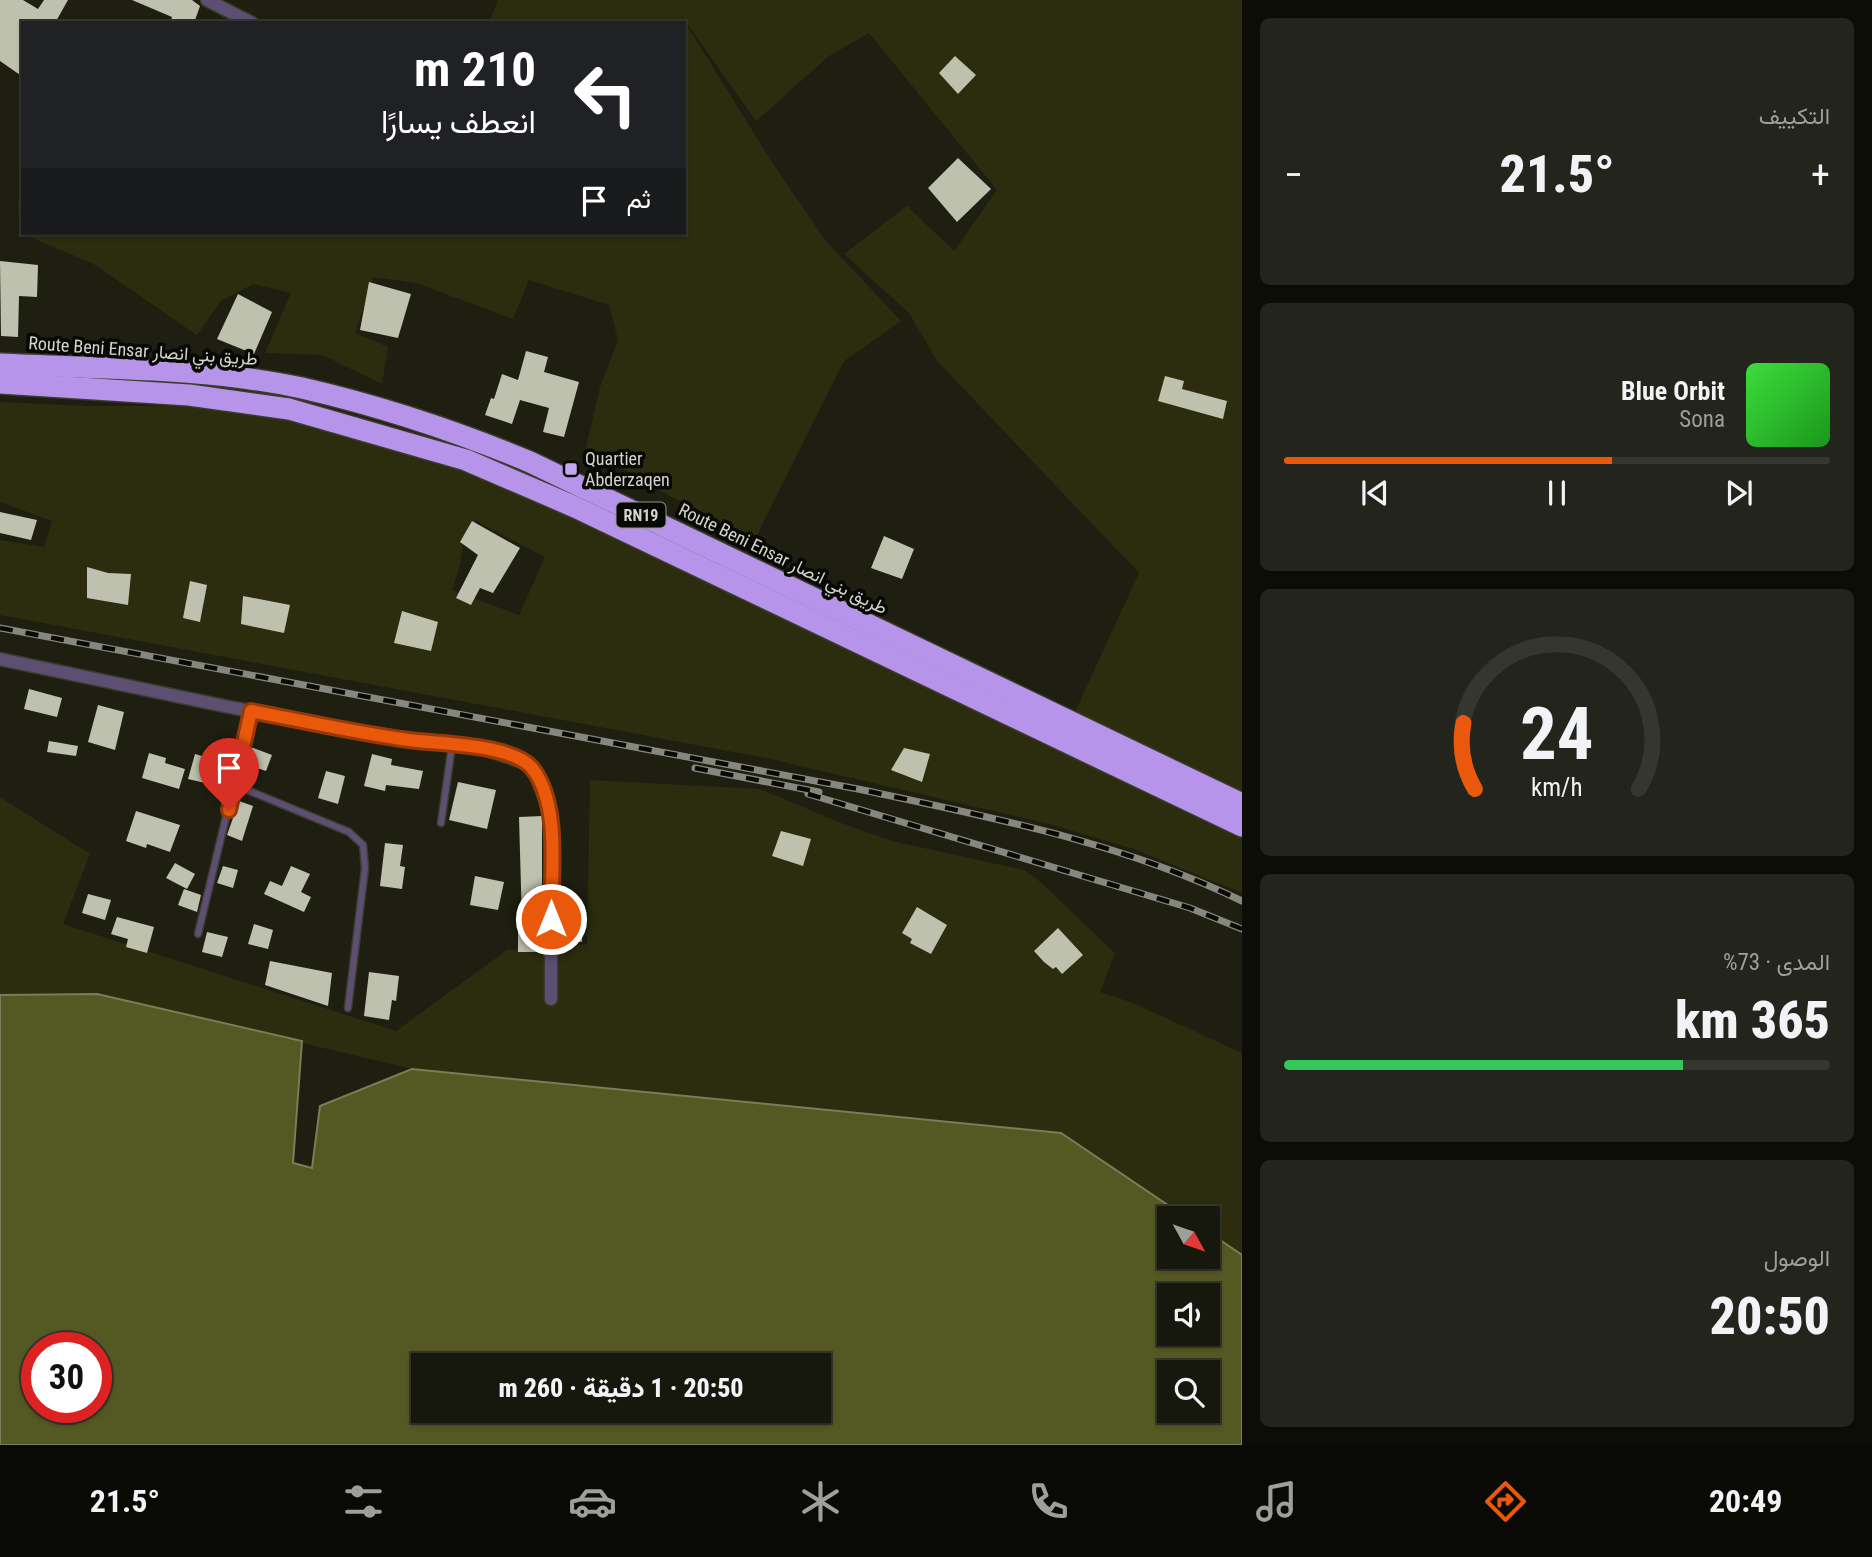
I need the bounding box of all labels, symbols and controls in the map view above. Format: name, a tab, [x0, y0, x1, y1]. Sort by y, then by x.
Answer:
text: 210 m	[414, 41, 536, 98]
icon: left	[560, 49, 651, 140]
text: انعطف يسارًا	[381, 103, 536, 141]
text: التكييف	[1759, 103, 1830, 130]
text: 21.5°	[1499, 144, 1615, 205]
text: −	[1284, 153, 1303, 197]
text: +	[1811, 153, 1830, 197]
icon: arrive	[575, 182, 613, 220]
text: ثم	[627, 184, 651, 214]
street label: Route Beni Ensar طريق بني انصار	[27, 332, 258, 374]
text: Blue Orbit	[1621, 376, 1725, 406]
text: Sona	[1679, 406, 1725, 433]
place label: Quartier Abderzaqen	[585, 448, 670, 490]
marker: Quartier Abderzaqen	[563, 461, 579, 477]
icon: previous	[1356, 474, 1394, 512]
icon: pause	[1538, 474, 1576, 512]
icon: next	[1720, 474, 1758, 512]
street label: Route Beni Ensar طريق بني انصار	[673, 499, 891, 623]
road number: RN19	[616, 502, 666, 528]
text: 24	[1520, 691, 1594, 777]
pin	[199, 738, 259, 810]
icon: arrive	[210, 749, 248, 787]
text: km/h	[1531, 772, 1583, 801]
position arrow	[514, 882, 588, 956]
text: المدى · 73%	[1723, 949, 1830, 976]
text: 365 km	[1675, 990, 1830, 1051]
north arrow	[1157, 1206, 1220, 1269]
map controls	[1157, 1206, 1220, 1423]
text: الوصول	[1764, 1245, 1830, 1272]
button: sound	[1157, 1283, 1220, 1346]
text: 20:50	[1710, 1286, 1830, 1347]
speed limit sign: 30	[21, 1332, 112, 1423]
button: search	[1157, 1360, 1220, 1423]
text: 20:50 · 1 دقيقة · 260 m	[498, 1373, 744, 1403]
icon: filters	[339, 1477, 388, 1526]
icon: car	[568, 1477, 617, 1526]
icon: climate	[796, 1477, 845, 1526]
icon: phone	[1024, 1477, 1073, 1526]
icon: music	[1252, 1477, 1301, 1526]
icon: directions	[1481, 1477, 1530, 1526]
text: 21.5°	[90, 1482, 160, 1520]
text: 20:49	[1709, 1482, 1782, 1520]

